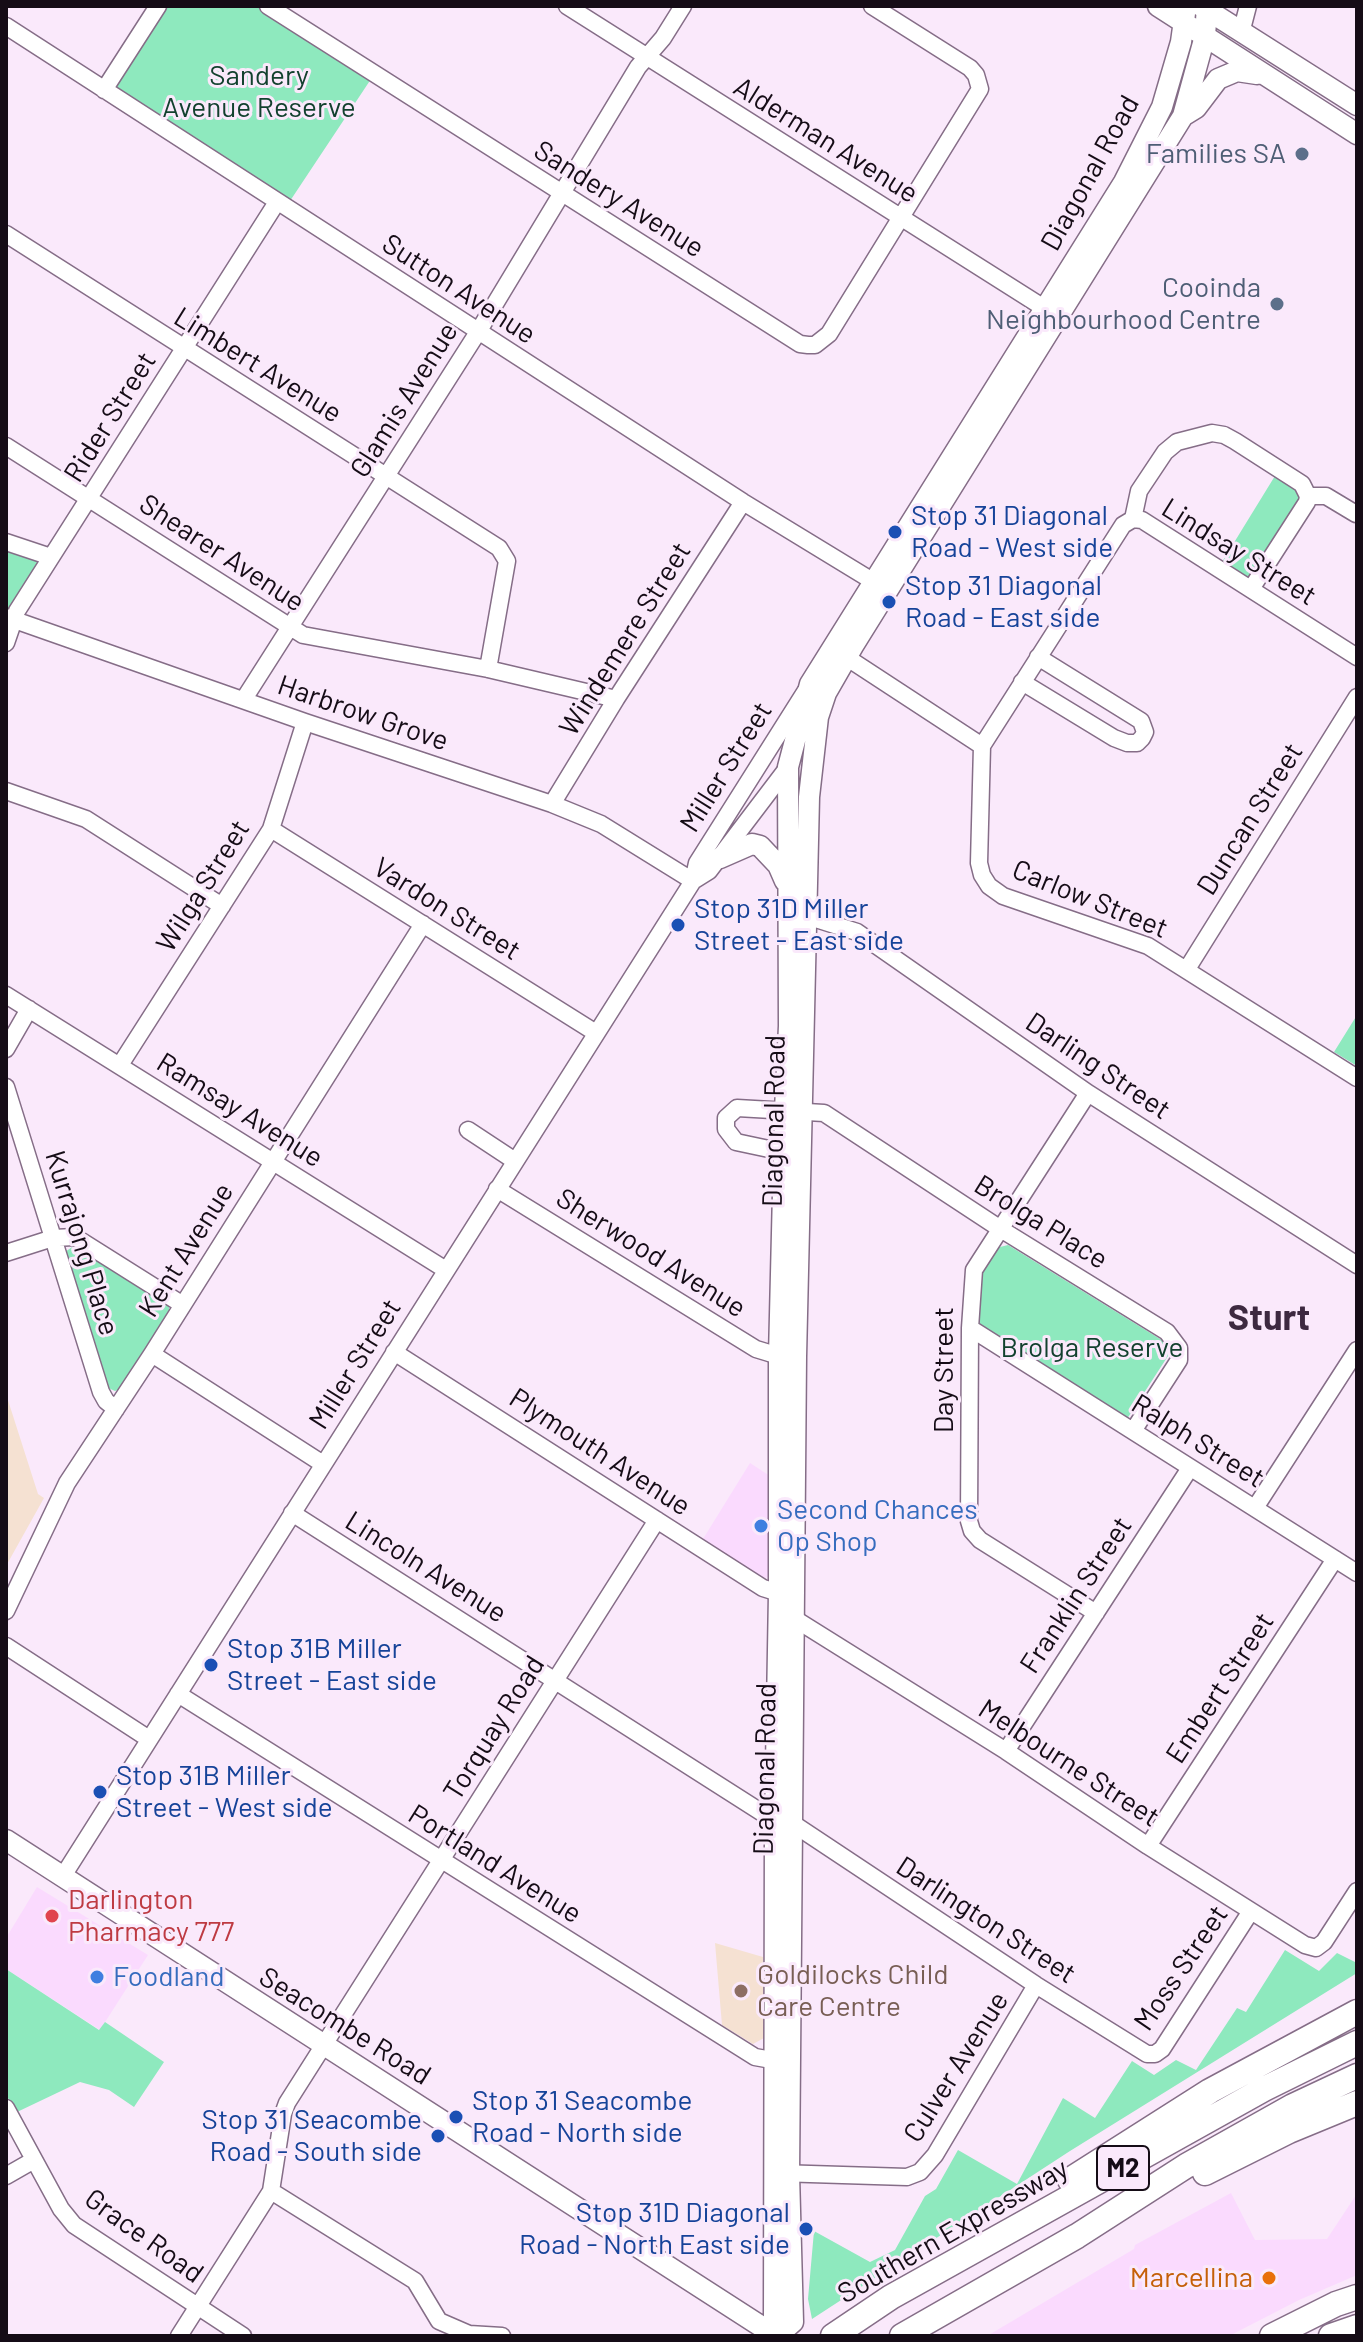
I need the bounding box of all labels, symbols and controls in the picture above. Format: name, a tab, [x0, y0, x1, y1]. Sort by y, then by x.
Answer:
park label: Sandery Avenue Reserve	[162, 59, 356, 125]
street label: Alderman Avenue	[728, 70, 924, 210]
street label: Diagonal Road	[1034, 89, 1146, 257]
street label: Sandery Avenue	[528, 133, 710, 265]
place label: Families SA	[1146, 137, 1286, 171]
marker: Families SA	[1293, 145, 1311, 163]
street label: Sutton Avenue	[376, 227, 542, 351]
place label: Cooinda Neighbourhood Centre	[986, 271, 1261, 337]
marker: Cooinda Neighbourhood Centre	[1268, 295, 1286, 313]
street label: Limbert Avenue	[168, 300, 348, 430]
street label: Glamis Avenue	[343, 316, 465, 484]
street label: Rider Street	[57, 346, 163, 488]
street label: Shearer Avenue	[133, 487, 311, 619]
street label: Lindsay Street	[1156, 491, 1322, 613]
place label: Stop 31 Diagonal Road - West side	[911, 499, 1113, 565]
marker: Stop 31 Diagonal Road - West side	[886, 523, 904, 541]
street label: Windemere Street	[552, 536, 698, 742]
place label: Stop 31 Diagonal Road - East side	[905, 569, 1102, 635]
marker: Stop 31 Diagonal Road - East side	[880, 593, 898, 611]
street label: Harbrow Grove	[273, 668, 453, 758]
street label: Miller Street	[673, 696, 779, 838]
street label: Duncan Street	[1190, 737, 1310, 901]
street label: Wilga Street	[149, 814, 257, 958]
street label: Vardon Street	[367, 850, 527, 968]
street label: Carlow Street	[1007, 853, 1173, 945]
place label: Stop 31D Miller Street - East side	[694, 892, 904, 958]
marker: Stop 31D Miller Street - East side	[669, 916, 687, 934]
street label: Darling Street	[1019, 1005, 1177, 1127]
street label: Diagonal Road	[756, 1035, 792, 1207]
street label: Ramsay Avenue	[151, 1045, 329, 1175]
street label: Kurrajong Place	[38, 1147, 126, 1339]
street label: Brolga Place	[968, 1168, 1114, 1276]
street label: Kent Avenue	[132, 1177, 240, 1323]
street label: Sherwood Avenue	[550, 1181, 752, 1325]
street label: Miller Street	[302, 1293, 408, 1435]
district label: Sturt	[1228, 1296, 1310, 1340]
street label: Day Street	[927, 1307, 961, 1433]
park label: Brolga Reserve	[1000, 1331, 1184, 1365]
street label: Plymouth Avenue	[503, 1381, 697, 1523]
street label: Ralph Street	[1125, 1387, 1271, 1495]
place label: Second Chances Op Shop	[777, 1493, 978, 1559]
street label: Lincoln Avenue	[339, 1504, 513, 1630]
street label: Franklin Street	[1013, 1510, 1139, 1680]
marker: Second Chances Op Shop	[752, 1517, 770, 1535]
street label: Embert Street	[1159, 1606, 1281, 1770]
place label: Stop 31B Miller Street - East side	[227, 1632, 437, 1698]
street label: Torquay Road	[436, 1650, 552, 1806]
marker: Stop 31B Miller Street - East side	[202, 1656, 220, 1674]
street label: Diagonal Road	[747, 1683, 783, 1855]
street label: Melbourne Street	[972, 1692, 1166, 1834]
place label: Stop 31B Miller Street - West side	[116, 1759, 333, 1825]
marker: Stop 31B Miller Street - West side	[91, 1783, 109, 1801]
street label: Portland Avenue	[402, 1797, 588, 1931]
street label: Darlington Street	[890, 1849, 1082, 1991]
place label: Darlington Pharmacy 777	[68, 1883, 234, 1949]
street label: Moss Street	[1127, 1899, 1235, 2037]
marker: Darlington Pharmacy 777	[43, 1907, 61, 1925]
place label: Goldilocks Child Care Centre	[757, 1958, 948, 2024]
place label: Foodland	[113, 1960, 225, 1994]
street label: Seacombe Road	[253, 1960, 437, 2092]
marker: Foodland	[88, 1968, 106, 1986]
marker: Goldilocks Child Care Centre	[732, 1982, 750, 2000]
street label: Culver Avenue	[896, 1986, 1016, 2148]
place label: Stop 31 Seacombe Road - North side	[472, 2084, 692, 2150]
place label: Stop 31 Seacombe Road - South side	[202, 2103, 422, 2169]
marker: Stop 31 Seacombe Road - North side	[447, 2108, 465, 2126]
marker: Stop 31 Seacombe Road - South side	[429, 2127, 447, 2145]
road number: M2	[1097, 2146, 1149, 2190]
street label: Southern Expressway	[832, 2151, 1074, 2311]
street label: Grace Road	[78, 2182, 210, 2290]
place label: Stop 31D Diagonal Road - North East side	[519, 2196, 790, 2262]
marker: Stop 31D Diagonal Road - North East side	[797, 2220, 815, 2238]
place label: Marcellina	[1130, 2261, 1253, 2295]
marker: Marcellina	[1260, 2269, 1278, 2287]

